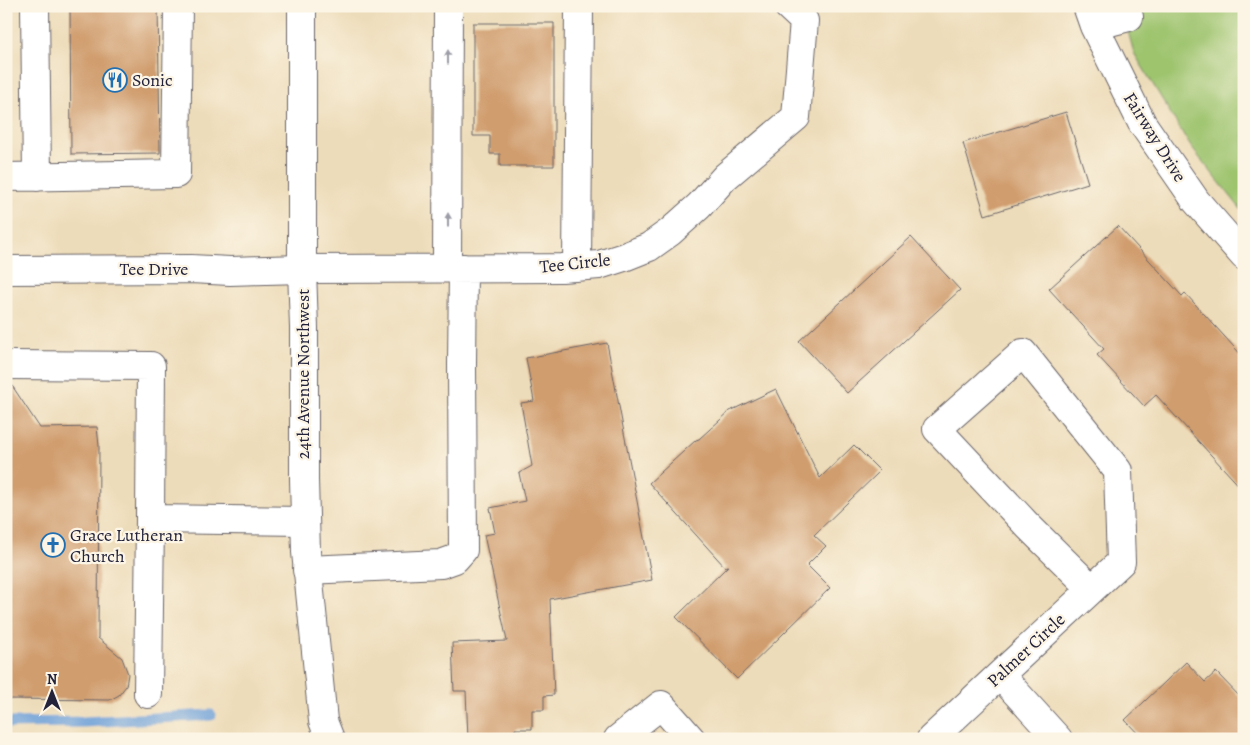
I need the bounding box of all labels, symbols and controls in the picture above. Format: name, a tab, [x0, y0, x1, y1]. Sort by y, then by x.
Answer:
one-way arrow	[444, 49, 452, 65]
restaurant icon: Sonic	[102, 67, 128, 93]
place label: Sonic	[132, 68, 173, 92]
street label: Fairway Drive	[1118, 88, 1192, 186]
one-way arrow	[444, 211, 452, 227]
street label: Tee Circle	[538, 247, 612, 279]
street label: Tee Drive	[120, 257, 188, 281]
street label: 24th Avenue Northwest	[291, 289, 315, 459]
place label: Grace Lutheran Church	[70, 523, 183, 568]
church icon: Grace Lutheran Church	[40, 532, 66, 558]
street label: Palmer Circle	[982, 608, 1070, 692]
north arrow	[28, 668, 78, 718]
text: N	[47, 670, 57, 689]

